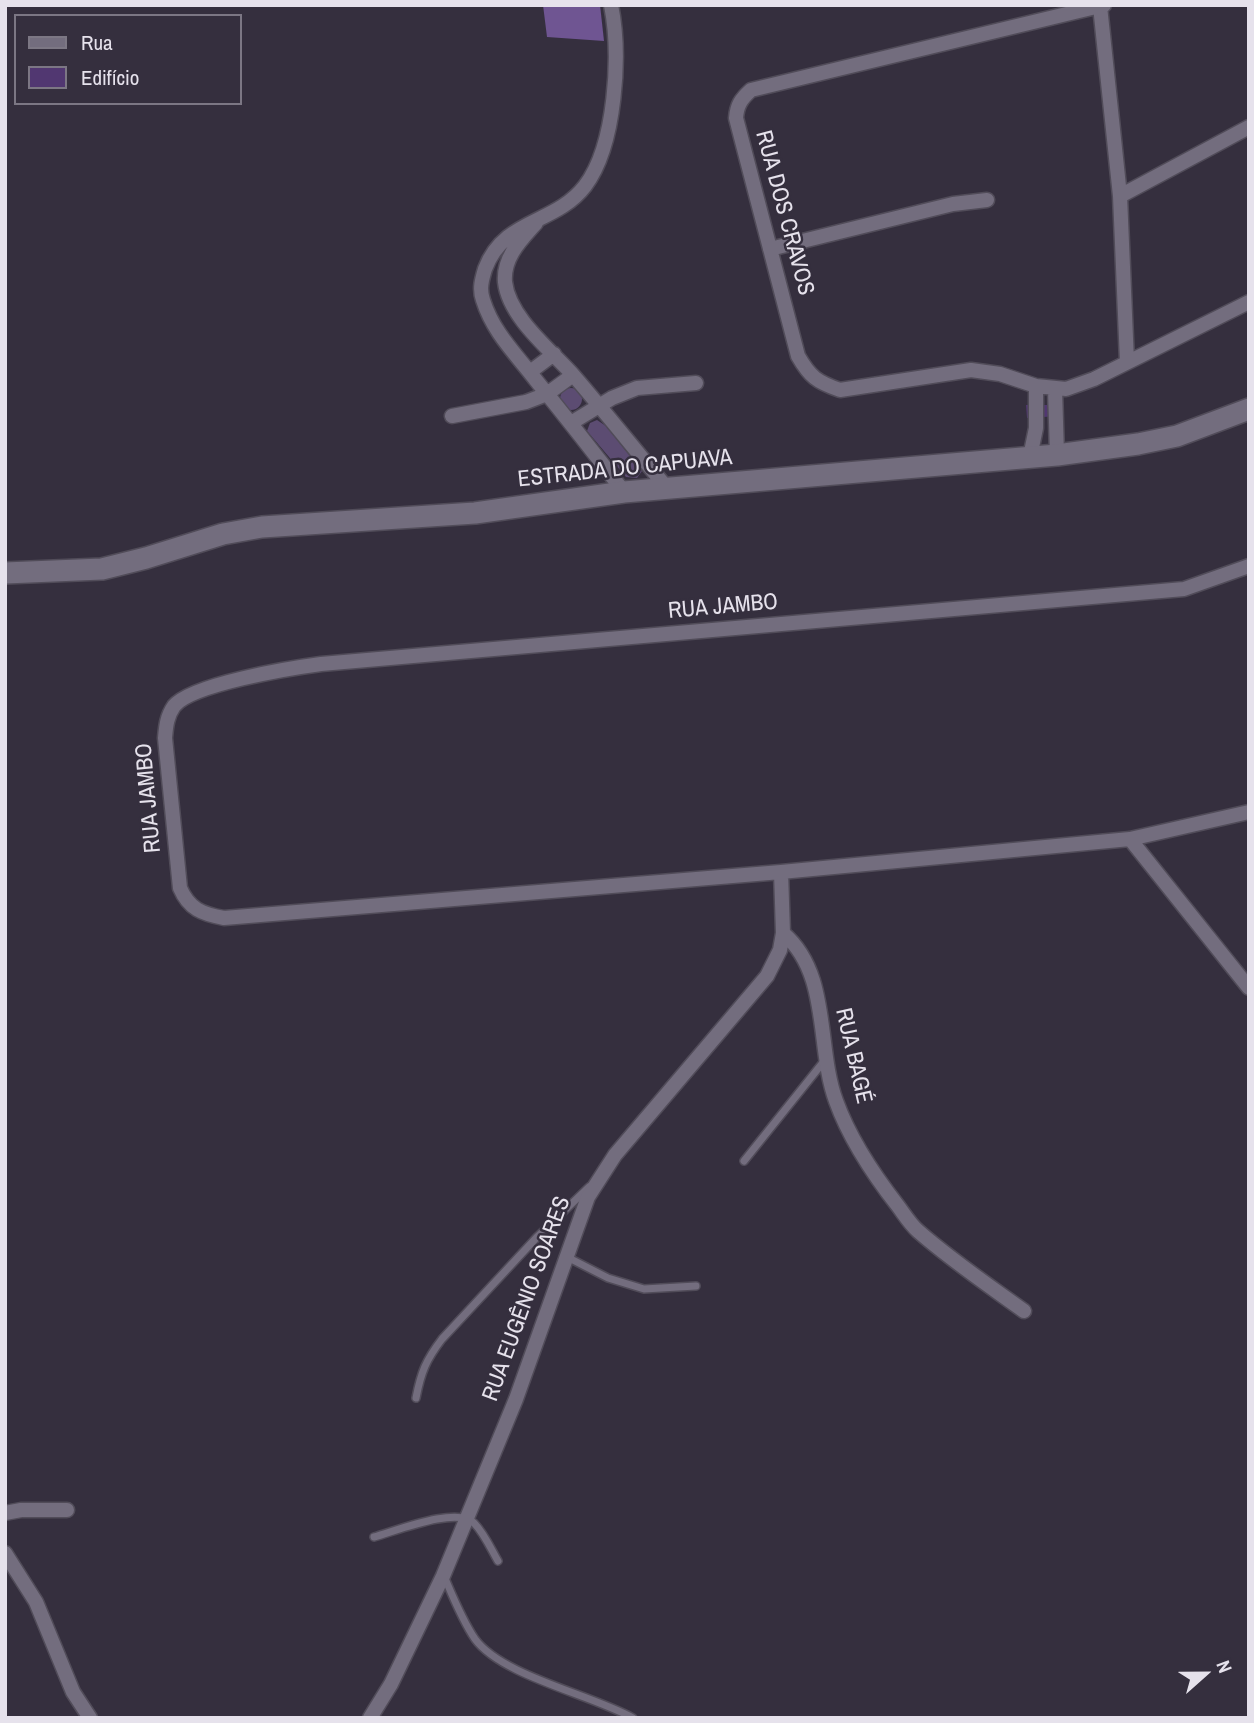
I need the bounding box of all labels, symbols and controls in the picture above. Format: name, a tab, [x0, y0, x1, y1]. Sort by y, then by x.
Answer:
legend	[14, 14, 242, 105]
text: Rua	[81, 28, 113, 57]
text: Edifício	[81, 63, 139, 92]
street label: RUA DOS CRAVOS	[749, 128, 819, 298]
street label: ESTRADA DO CAPUAVA	[517, 444, 733, 494]
street label: RUA JAMBO	[667, 588, 779, 626]
street label: RUA JAMBO	[130, 742, 168, 854]
street label: RUA BAGÉ	[829, 1005, 877, 1107]
street label: RUA EUGÊNIO SOARES	[477, 1193, 577, 1405]
north arrow	[1170, 1639, 1240, 1709]
text: N	[1210, 1657, 1239, 1676]

